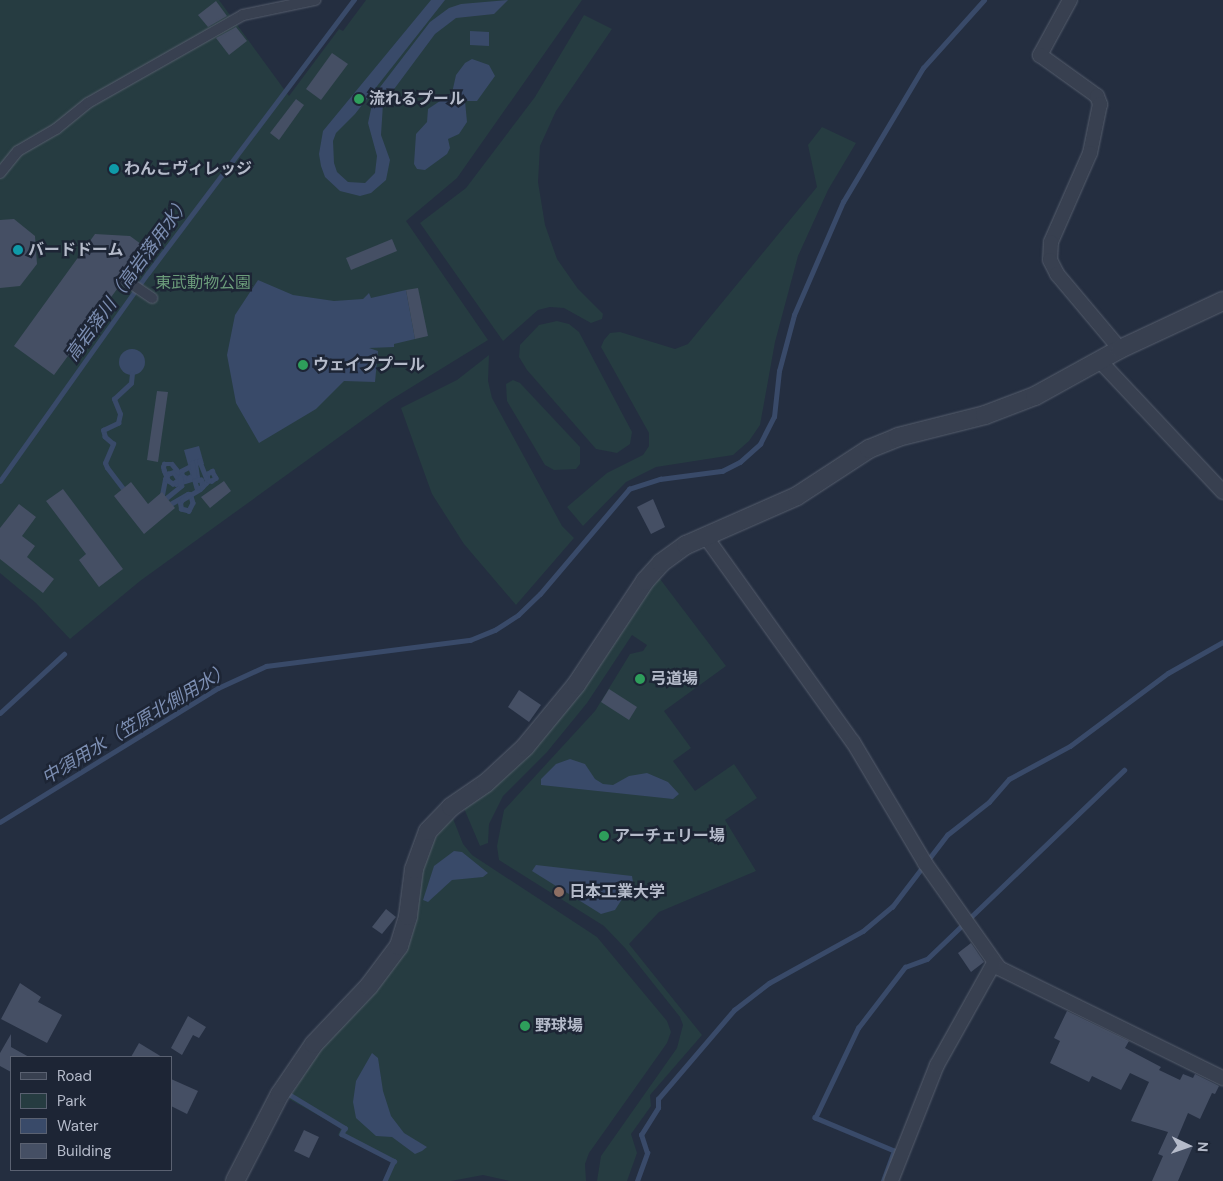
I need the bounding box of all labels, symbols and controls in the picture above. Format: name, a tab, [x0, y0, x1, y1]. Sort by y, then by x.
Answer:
place label: 流れるプール	[369, 89, 465, 109]
marker: 流れるプール	[353, 93, 365, 105]
place label: わんこヴィレッジ	[124, 159, 252, 179]
marker: わんこヴィレッジ	[108, 163, 120, 175]
water label: 高岩落川（高岩落用水）	[61, 193, 195, 365]
place label: バードドーム	[28, 240, 124, 260]
marker: バードドーム	[12, 244, 24, 256]
park label: 東武動物公園	[155, 273, 251, 293]
place label: ウェイブプール	[313, 355, 425, 375]
marker: ウェイブプール	[297, 359, 309, 371]
water label: 中須用水（笠原北側用水）	[38, 659, 234, 789]
place label: 弓道場	[650, 669, 698, 689]
marker: 弓道場	[634, 673, 646, 685]
place label: アーチェリー場	[614, 826, 725, 846]
marker: アーチェリー場	[598, 830, 610, 842]
place label: 日本工業大学	[569, 882, 665, 902]
marker: 日本工業大学	[553, 886, 565, 898]
place label: 野球場	[535, 1016, 583, 1036]
marker: 野球場	[519, 1020, 531, 1032]
legend	[10, 1056, 172, 1171]
text: Road	[57, 1066, 92, 1086]
text: Park	[57, 1091, 87, 1111]
text: Water	[57, 1116, 98, 1136]
north arrow	[1163, 1121, 1213, 1171]
text: Building	[57, 1141, 112, 1161]
text: N	[1194, 1141, 1212, 1152]

